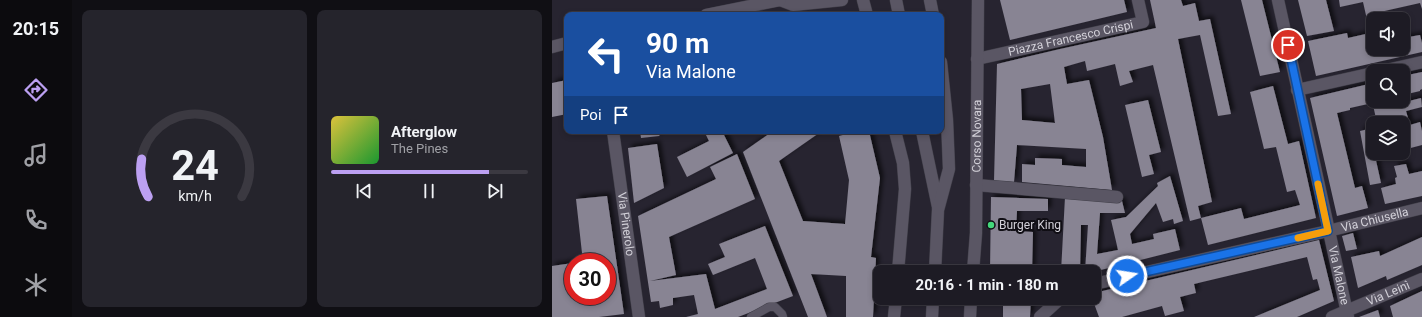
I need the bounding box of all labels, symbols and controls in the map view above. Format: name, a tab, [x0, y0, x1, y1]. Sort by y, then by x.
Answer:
map controls	[1366, 12, 1410, 160]
button: sound	[1366, 12, 1410, 56]
street label: Piazza Francesco Crispi	[1007, 17, 1135, 59]
text: 20:15	[13, 18, 59, 39]
text: 90 m	[646, 27, 709, 60]
icon: left	[580, 28, 632, 80]
pin	[1271, 28, 1305, 62]
icon: arrive	[1277, 34, 1299, 56]
text: Via Malone	[646, 61, 736, 82]
button: search	[1366, 64, 1410, 108]
icon: directions	[22, 76, 50, 104]
street label: Corso Novara	[970, 100, 984, 173]
icon: arrive	[610, 104, 632, 126]
text: Poi	[580, 106, 602, 124]
button: layers	[1366, 116, 1410, 160]
text: Afterglow	[391, 123, 457, 141]
text: 24	[171, 140, 218, 189]
icon: music	[22, 141, 50, 169]
text: The Pines	[391, 141, 448, 156]
icon: previous	[353, 180, 375, 202]
icon: pause	[418, 180, 440, 202]
icon: next	[484, 180, 506, 202]
text: km/h	[178, 187, 211, 203]
street label: Via Pinerolo	[615, 191, 637, 257]
street label: Via Chiusella	[1340, 205, 1410, 235]
icon: phone	[22, 206, 50, 234]
place label: Burger King	[999, 218, 1061, 232]
marker: Burger King	[986, 220, 996, 230]
street label: Via Malone	[1326, 245, 1352, 306]
speed limit sign: 30	[564, 253, 616, 305]
position arrow	[1106, 255, 1148, 297]
icon: climate	[22, 271, 50, 299]
text: 20:16 · 1 min · 180 m	[916, 276, 1058, 294]
street label: Via Leinì	[1365, 278, 1412, 309]

